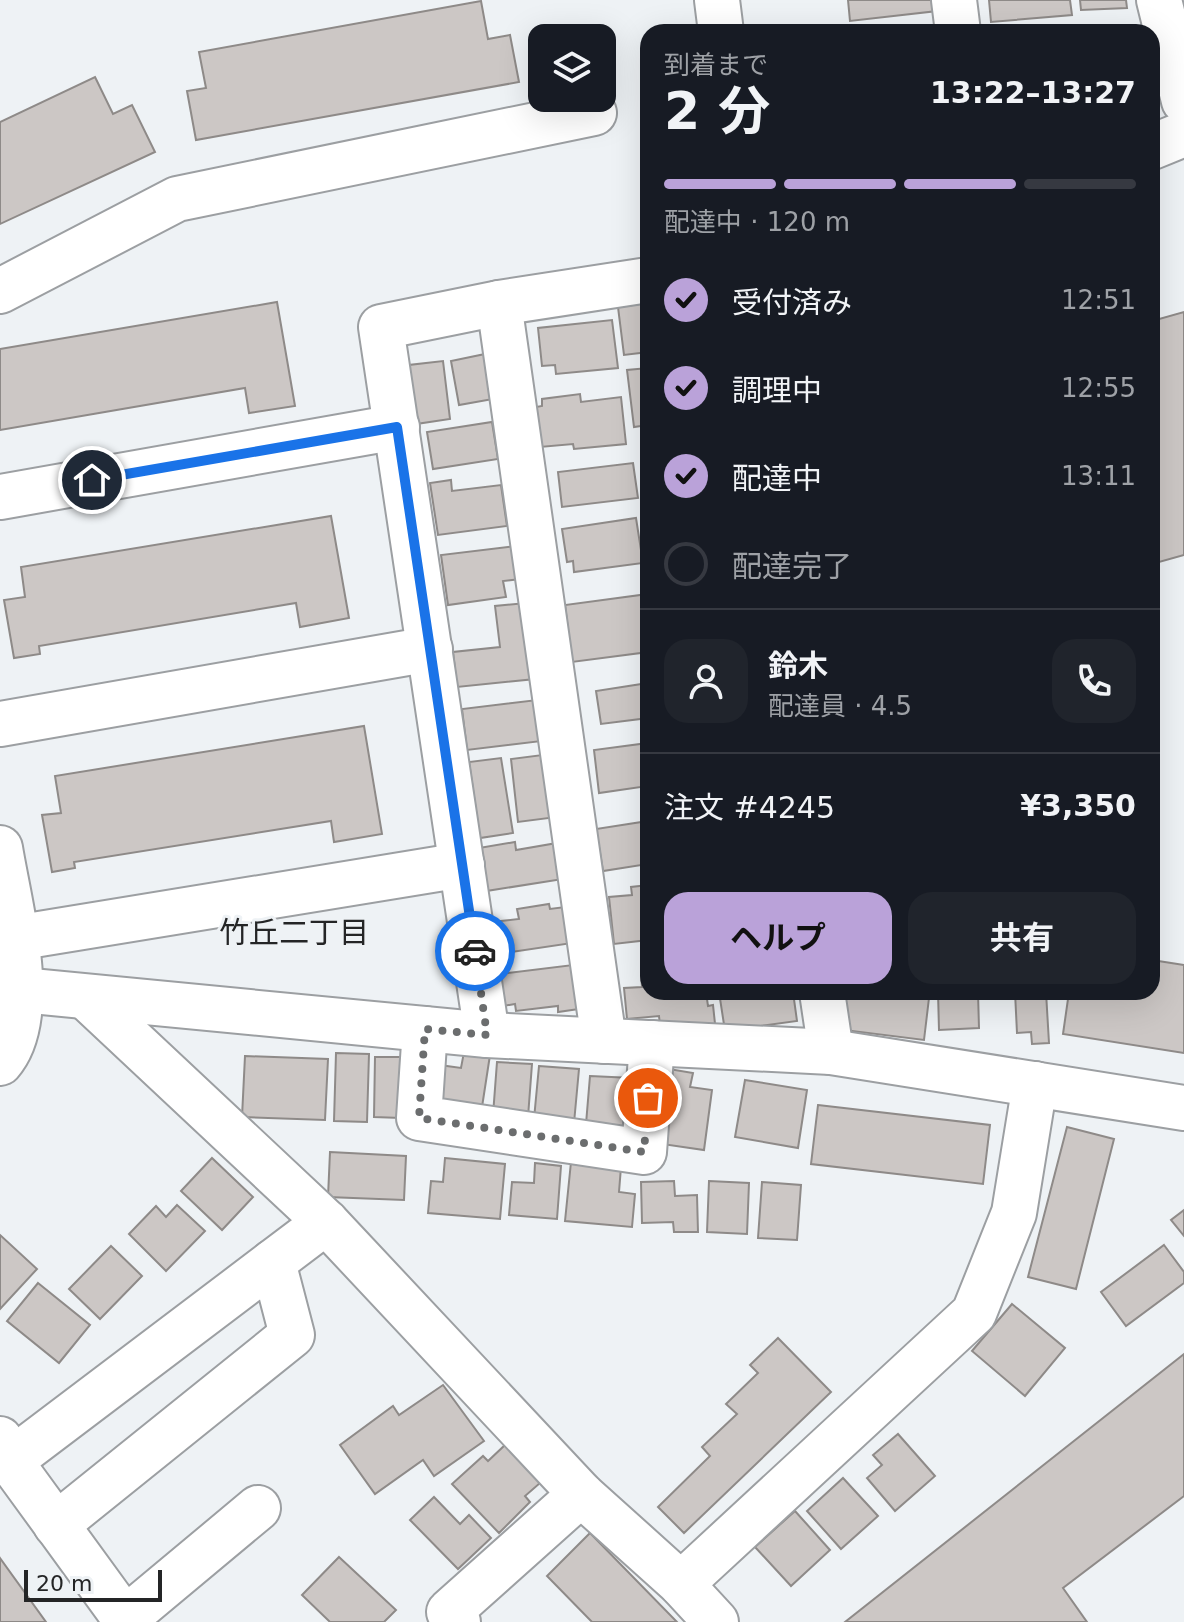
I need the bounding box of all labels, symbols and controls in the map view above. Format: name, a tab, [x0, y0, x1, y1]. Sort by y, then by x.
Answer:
map controls	[528, 24, 616, 112]
button: layers	[528, 24, 616, 112]
text: 到着まで	[664, 50, 768, 80]
text: 13:22–13:27	[930, 75, 1136, 110]
text: 2 分	[664, 81, 770, 141]
text: 配達中 · 120 m	[664, 207, 850, 237]
icon: check	[664, 278, 708, 322]
text: 受付済み	[732, 285, 852, 320]
text: 12:51	[1061, 285, 1136, 315]
icon: check	[664, 366, 708, 410]
text: 調理中	[732, 373, 822, 408]
text: 12:55	[1061, 373, 1136, 403]
pin	[58, 446, 126, 514]
icon: check	[664, 454, 708, 498]
icon: home	[70, 458, 114, 502]
text: 配達中	[732, 461, 822, 496]
text: 13:11	[1061, 461, 1136, 491]
text: 配達完了	[732, 549, 852, 584]
button: person	[664, 639, 748, 723]
button: phone	[1052, 639, 1136, 723]
text: 鈴木	[768, 648, 828, 683]
text: 配達員 · 4.5	[768, 691, 912, 721]
text: ¥3,350	[1020, 788, 1136, 823]
text: 注文 #4245	[664, 790, 835, 825]
button: ヘルプ	[664, 892, 892, 984]
button: 共有	[908, 892, 1136, 984]
courier	[435, 911, 515, 991]
district label: 竹丘二丁目	[219, 915, 369, 950]
icon: car	[453, 929, 497, 973]
pin	[614, 1064, 682, 1132]
icon: bag	[626, 1076, 670, 1120]
scale bar	[24, 1566, 162, 1602]
text: 20 m	[36, 1571, 92, 1596]

